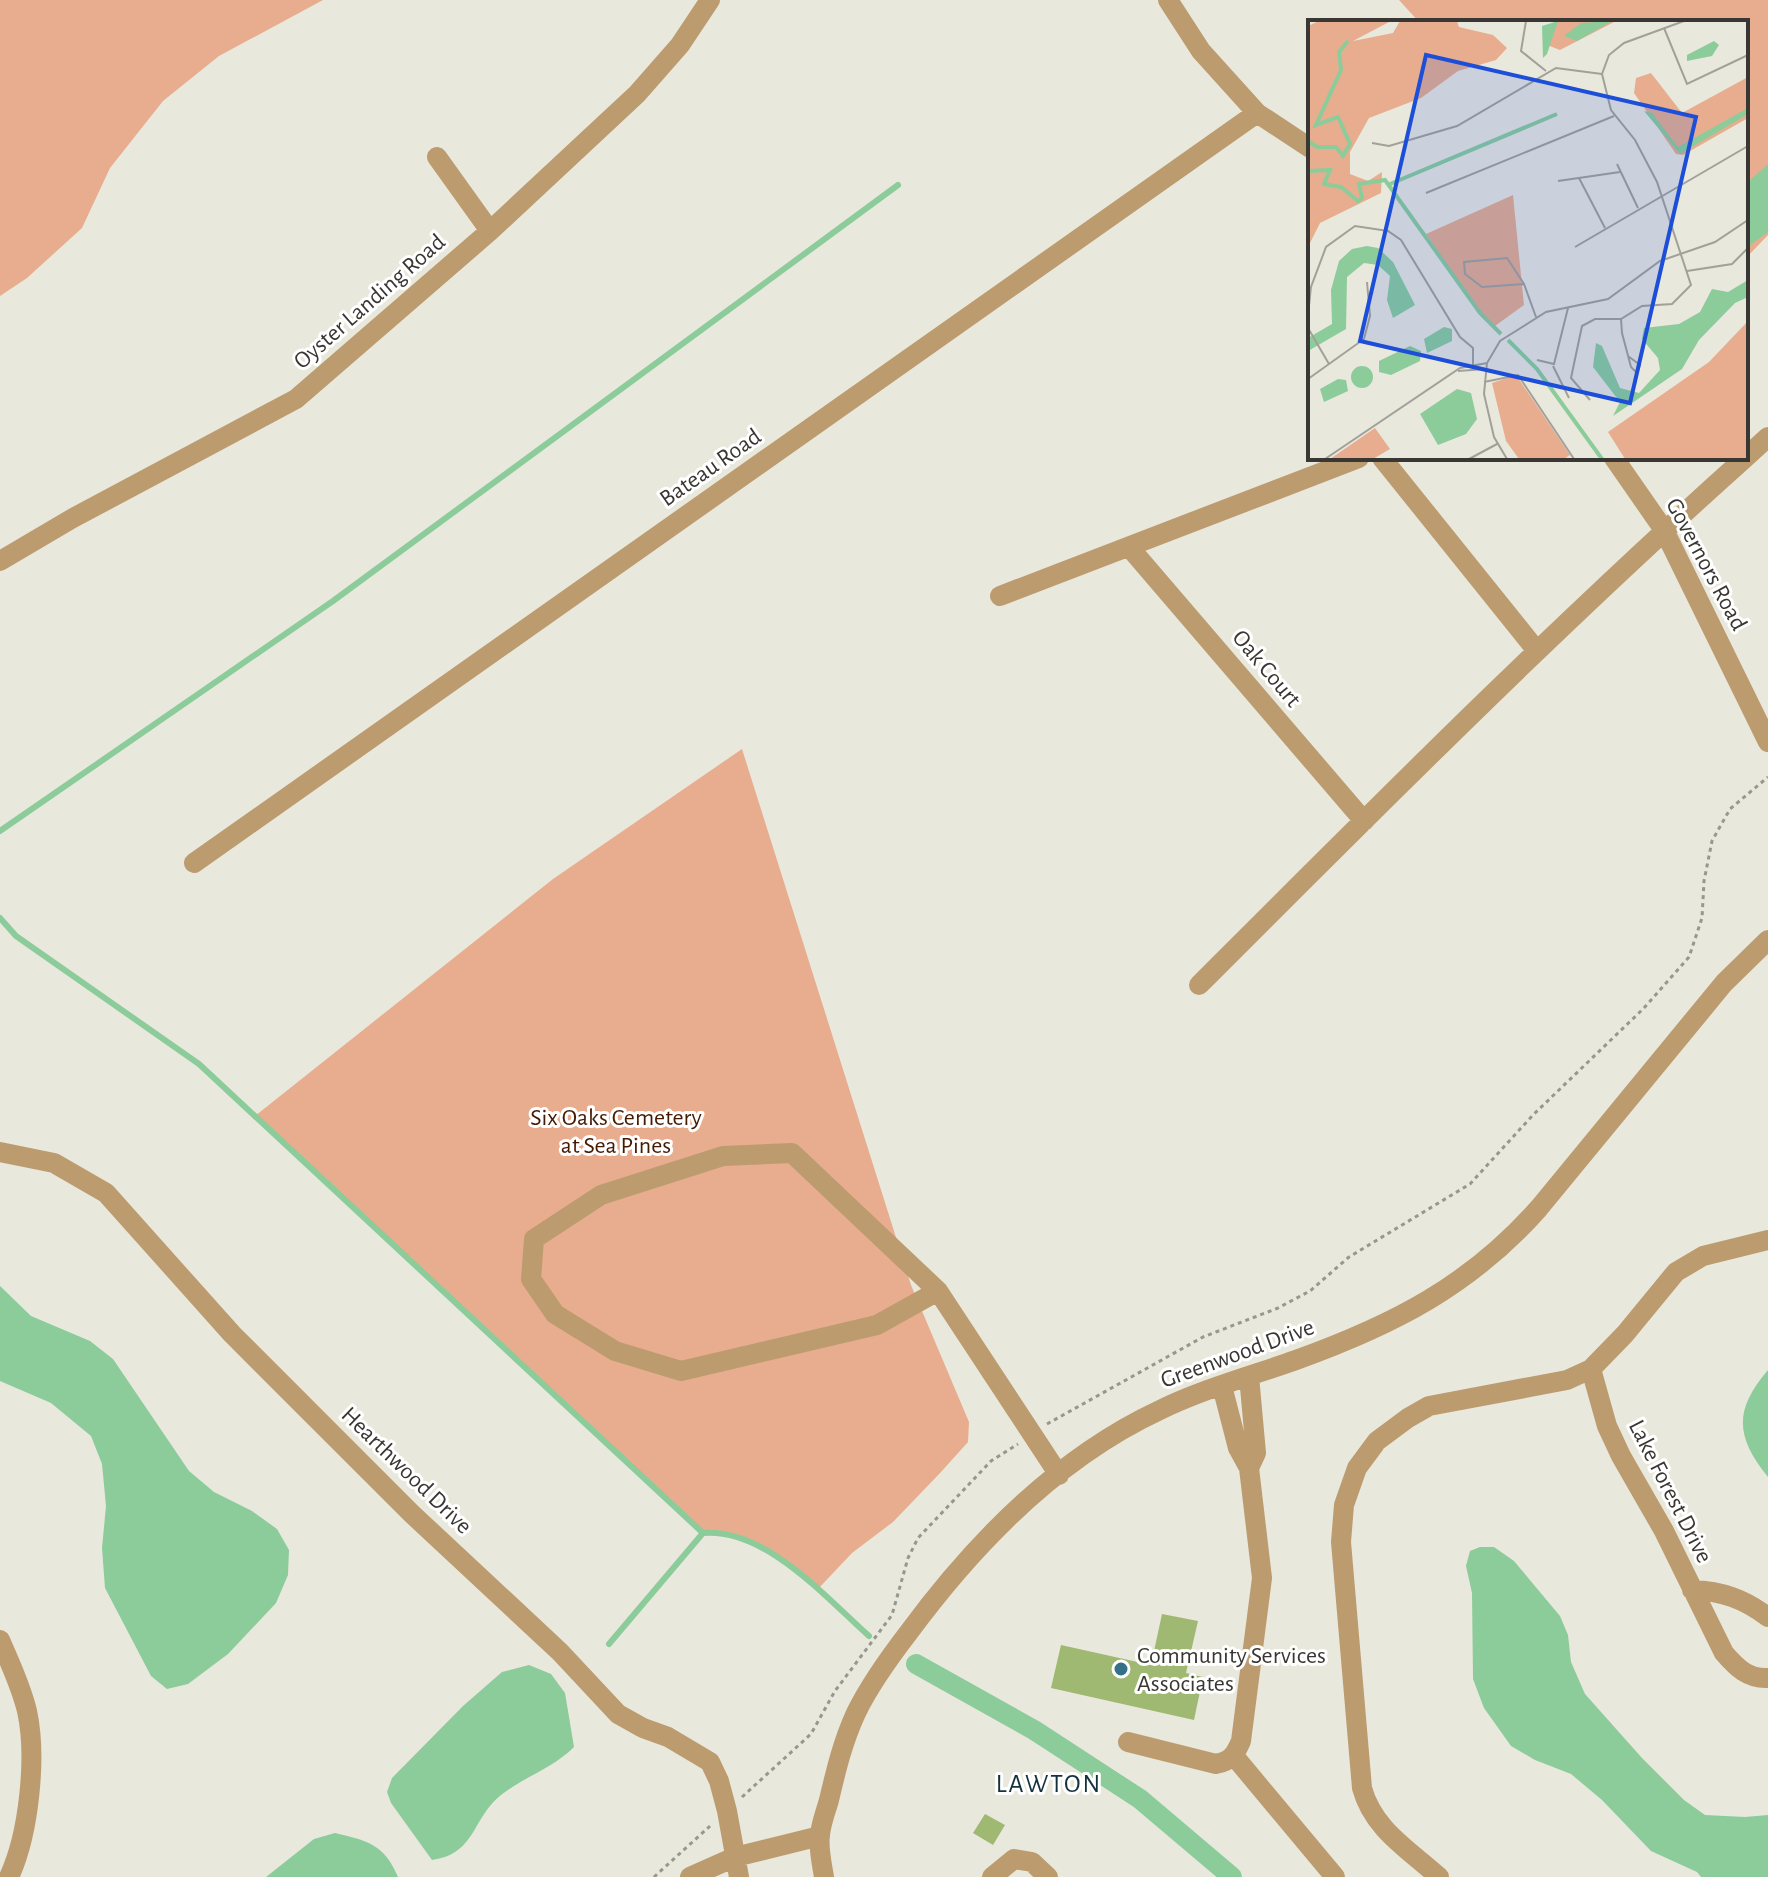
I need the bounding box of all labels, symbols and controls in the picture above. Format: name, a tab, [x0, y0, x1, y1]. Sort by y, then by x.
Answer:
inset map	[1308, 20, 1748, 460]
street label: Oyster Landing Road	[289, 230, 450, 374]
street label: Bateau Road	[656, 424, 766, 511]
street label: Governors Road	[1661, 494, 1751, 635]
street label: Oak Court	[1227, 626, 1305, 712]
park label: Six Oaks Cemetery at Sea Pines	[530, 1106, 702, 1158]
street label: Greenwood Drive	[1157, 1315, 1317, 1393]
street label: Hearthwood Drive	[336, 1403, 476, 1539]
street label: Lake Forest Drive	[1624, 1416, 1716, 1567]
place label: Community Services Associates	[1137, 1644, 1326, 1696]
marker: Community Services Associates	[1112, 1660, 1130, 1678]
district label: LAWTON	[996, 1771, 1102, 1797]

